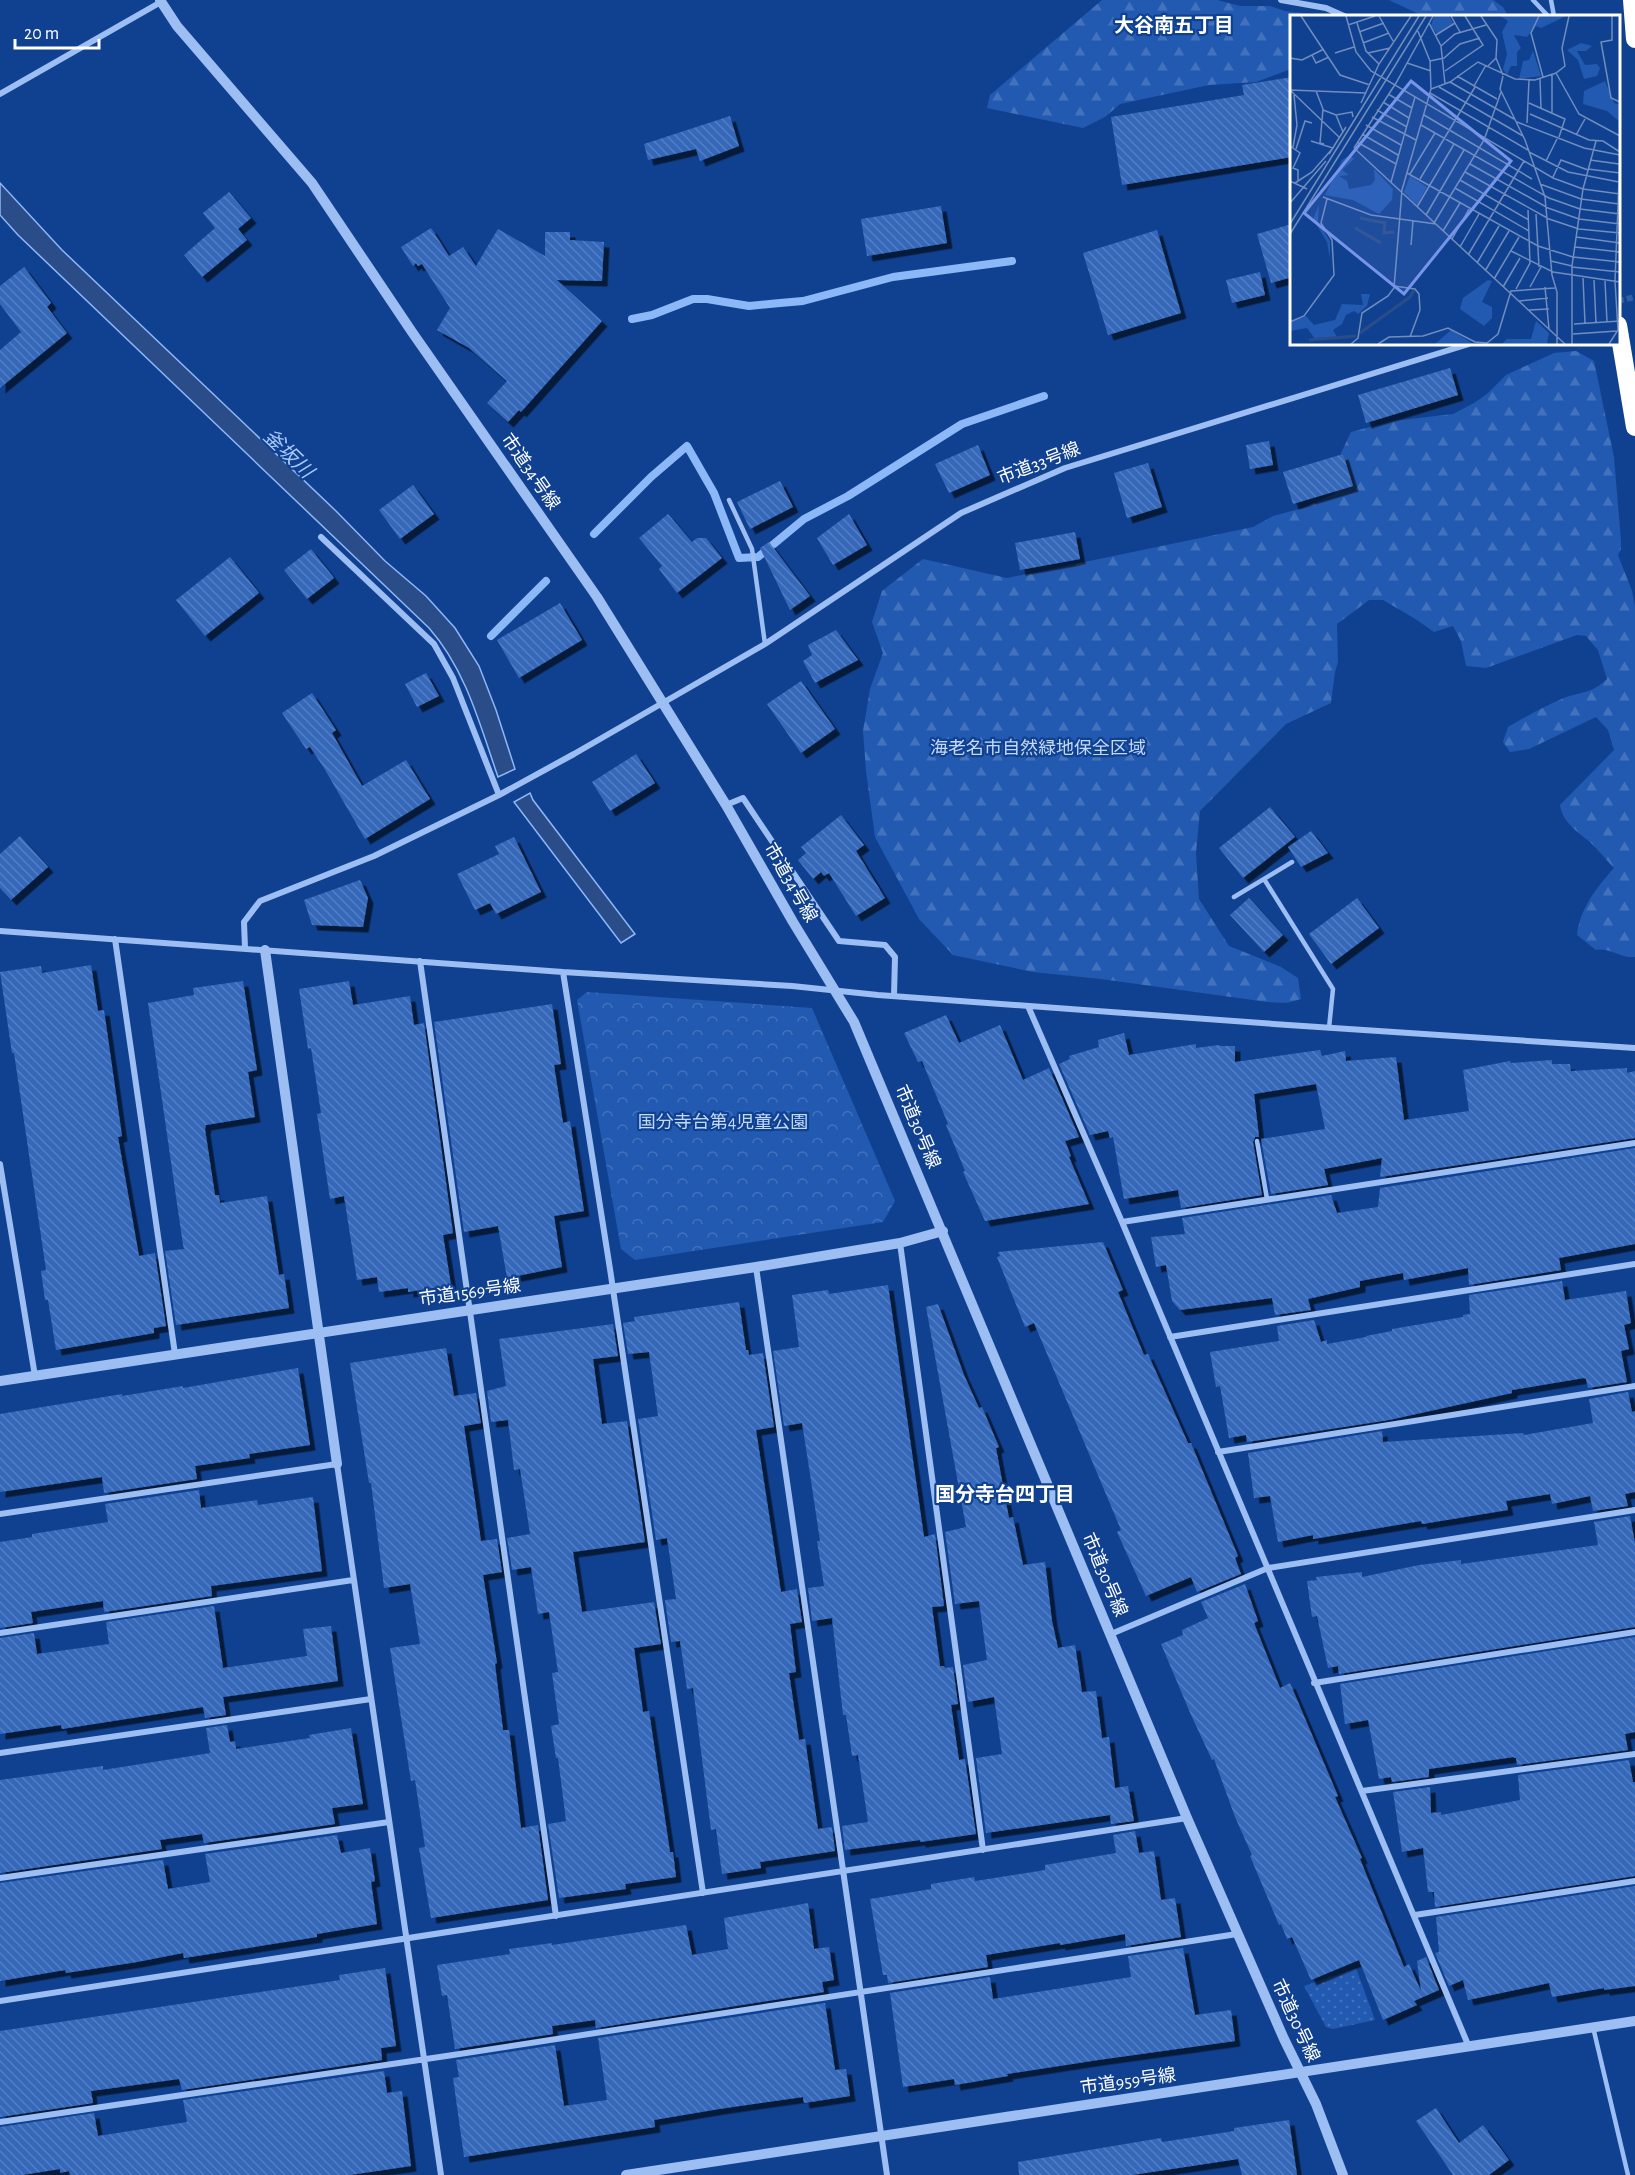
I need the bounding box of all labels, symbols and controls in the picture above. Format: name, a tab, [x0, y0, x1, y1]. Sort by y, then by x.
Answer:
scale bar	[15, 12, 99, 50]
district label: 大谷南五丁目	[1114, 15, 1234, 36]
inset map	[1290, 15, 1620, 345]
text: 20 m	[24, 25, 59, 43]
water label: 釜坂川	[259, 425, 319, 483]
street label: 市道34号線	[497, 430, 564, 513]
street label: 市道33号線	[995, 438, 1083, 488]
park label: 海老名市自然緑地保全区域	[930, 738, 1146, 758]
street label: 市道34号線	[760, 839, 822, 926]
street label: 市道30号線	[891, 1082, 944, 1171]
park label: 国分寺台第4児童公園	[638, 1112, 808, 1132]
street label: 市道1569号線	[418, 1275, 522, 1309]
district label: 国分寺台四丁目	[935, 1484, 1075, 1505]
street label: 市道30号線	[1078, 1530, 1131, 1619]
street label: 市道30号線	[1268, 1976, 1324, 2065]
street label: 市道959号線	[1079, 2064, 1177, 2098]

